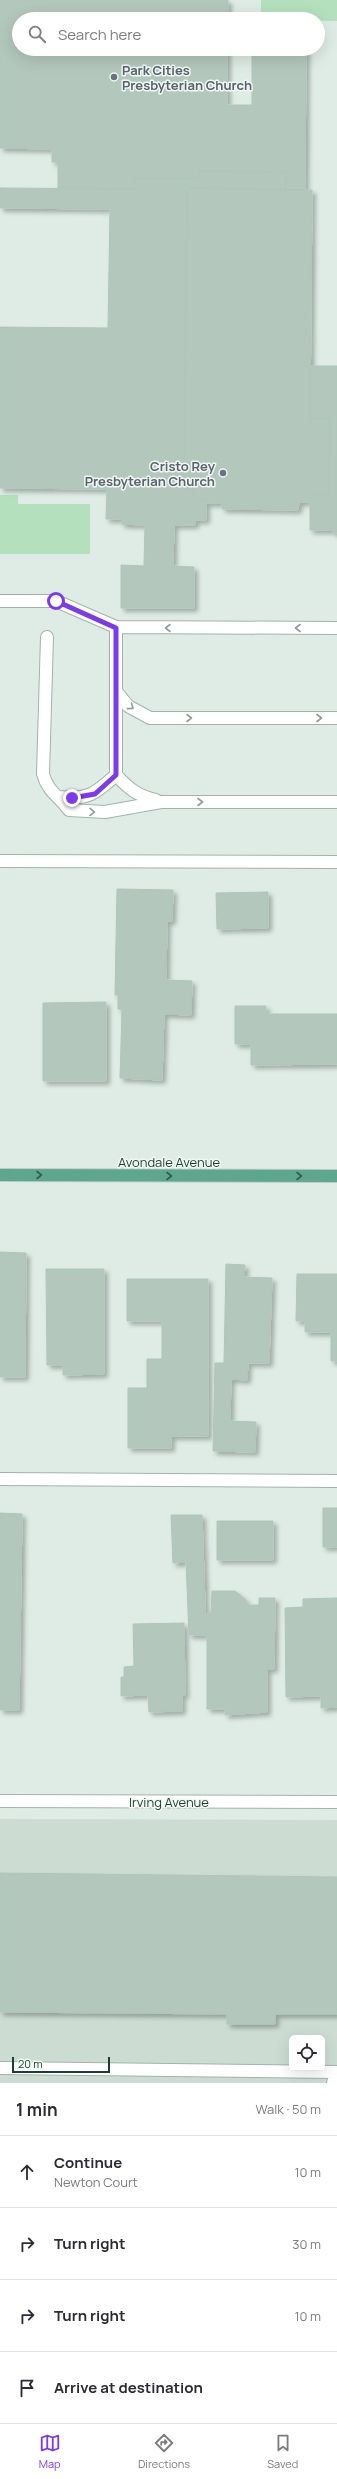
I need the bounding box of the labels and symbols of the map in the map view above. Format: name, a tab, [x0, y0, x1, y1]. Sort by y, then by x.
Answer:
place label: Park Cities Presbyterian Church	[122, 61, 252, 94]
marker: Park Cities Presbyterian Church	[109, 72, 119, 82]
place label: Cristo Rey Presbyterian Church	[85, 457, 216, 490]
marker: Cristo Rey Presbyterian Church	[218, 468, 228, 478]
route start	[47, 592, 65, 610]
one-way arrow	[165, 624, 171, 632]
one-way arrow	[295, 624, 301, 632]
one-way arrow	[126, 702, 133, 709]
one-way arrow	[186, 714, 192, 722]
one-way arrow	[316, 714, 322, 722]
route end	[63, 789, 81, 807]
one-way arrow	[197, 798, 203, 806]
one-way arrow	[89, 808, 95, 816]
street label: Avondale Avenue	[118, 1153, 220, 1171]
one-way arrow	[36, 1171, 42, 1180]
one-way arrow	[166, 1172, 172, 1180]
one-way arrow	[296, 1172, 302, 1180]
street label: Irving Avenue	[129, 1793, 209, 1811]
scale bar	[12, 2055, 110, 2074]

